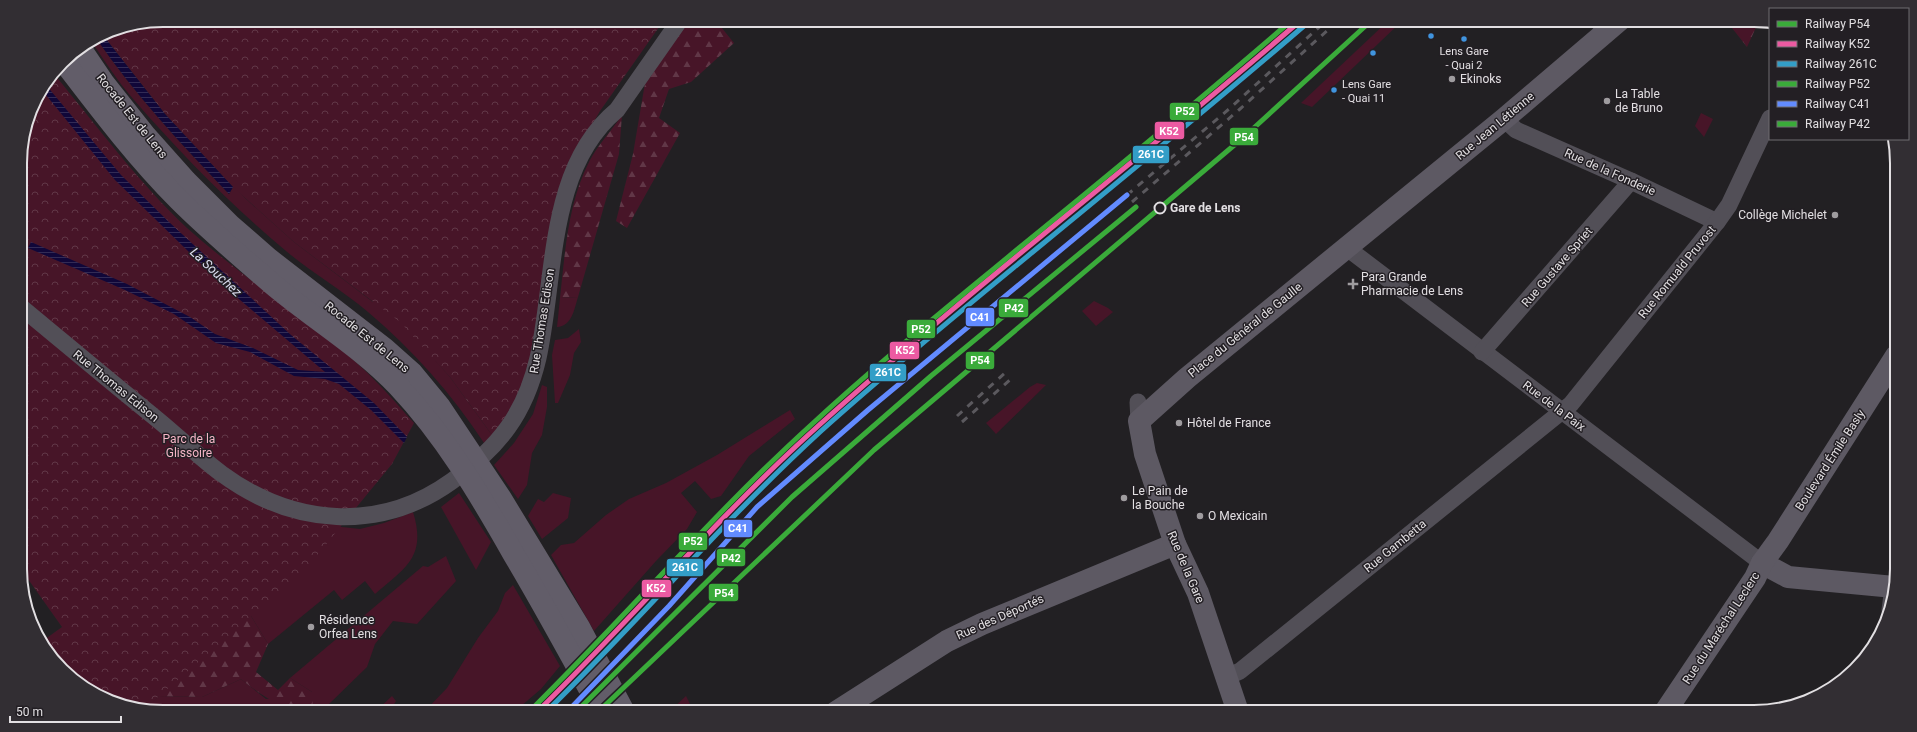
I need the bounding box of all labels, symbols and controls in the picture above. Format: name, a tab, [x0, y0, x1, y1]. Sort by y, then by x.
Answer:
legend	[1769, 8, 1909, 140]
text: Railway P54	[1805, 17, 1870, 31]
unlabelled marker	[1426, 31, 1436, 41]
marker: Lens Gare - Quai 2	[1459, 34, 1469, 44]
text: Railway K52	[1805, 37, 1870, 51]
place label: Lens Gare - Quai 2	[1439, 45, 1489, 72]
unlabelled marker	[1368, 48, 1378, 58]
text: Railway 261C	[1805, 57, 1877, 71]
street label: Rocade Est de Lens	[94, 71, 170, 161]
place label: Ekinoks	[1460, 72, 1502, 86]
marker: Ekinoks	[1447, 74, 1457, 84]
text: Railway P52	[1805, 77, 1870, 91]
place label: Lens Gare - Quai 11	[1342, 78, 1391, 105]
marker: Lens Gare - Quai 11	[1329, 85, 1339, 95]
place label: La Table de Bruno	[1615, 87, 1663, 115]
street label: Rue Jean Létienne	[1453, 89, 1537, 163]
marker: La Table de Bruno	[1602, 96, 1612, 106]
text: Railway C41	[1805, 97, 1870, 111]
line badge: P52	[1169, 102, 1200, 121]
text: P52	[1175, 105, 1195, 118]
text: Railway P42	[1805, 117, 1870, 131]
line badge: K52	[1154, 121, 1185, 140]
text: K52	[1159, 125, 1179, 138]
line badge: P54	[1229, 127, 1259, 146]
text: P54	[1234, 131, 1255, 144]
line badge: 261C	[1132, 145, 1170, 164]
street label: Rue de la Fonderie	[1562, 146, 1658, 198]
text: 261C	[1138, 148, 1164, 161]
marker: Gare de Lens	[1153, 201, 1167, 215]
place label: Gare de Lens	[1170, 201, 1240, 215]
place label: Collège Michelet	[1738, 208, 1827, 222]
marker: Collège Michelet	[1830, 210, 1840, 220]
street label: Rue Romuald Pruvost	[1635, 223, 1719, 321]
street label: Rue Gustave Spriet	[1519, 224, 1595, 310]
water label: La Souchez	[187, 244, 245, 300]
street label: Rue Thomas Edison	[527, 268, 557, 374]
place label: Para Grande Pharmacie de Lens	[1361, 270, 1463, 298]
marker: Para Grande Pharmacie de Lens	[1348, 279, 1358, 289]
street label: Place du Général de Gaulle	[1185, 280, 1305, 380]
line badge: P42	[998, 298, 1029, 318]
street label: Rocade Est de Lens	[322, 299, 412, 375]
text: P42	[1004, 302, 1024, 315]
line badge: C41	[965, 307, 995, 327]
text: C41	[970, 311, 990, 324]
line badge: P52	[906, 319, 936, 339]
text: P52	[911, 323, 931, 336]
line badge: K52	[889, 341, 920, 360]
text: K52	[895, 344, 915, 357]
street label: Rue Thomas Edison	[70, 347, 162, 425]
line badge: P54	[965, 351, 995, 370]
text: P54	[970, 354, 991, 367]
line badge: 261C	[869, 363, 907, 382]
text: 261C	[875, 366, 901, 379]
street label: Rue de la Paix	[1520, 378, 1588, 434]
street label: Boulevard Émile Basly	[1791, 406, 1868, 513]
place label: Hôtel de France	[1187, 416, 1271, 430]
marker: Hôtel de France	[1174, 418, 1184, 428]
park label: Parc de la Glissoire	[163, 432, 215, 460]
place label: Le Pain de la Bouche	[1132, 484, 1188, 512]
marker: Le Pain de la Bouche	[1119, 493, 1129, 503]
place label: O Mexicain	[1208, 509, 1267, 523]
marker: O Mexicain	[1195, 511, 1205, 521]
street label: Rue Gambetta	[1361, 517, 1429, 575]
line badge: C41	[723, 519, 753, 538]
text: C41	[728, 522, 748, 535]
street label: Rue de la Gare	[1165, 529, 1207, 605]
line badge: P52	[678, 532, 708, 551]
text: P52	[683, 535, 703, 548]
line badge: P42	[716, 548, 746, 567]
text: P42	[721, 552, 741, 565]
line badge: 261C	[666, 558, 704, 577]
text: 261C	[672, 561, 698, 574]
street label: Rue du Maréchal Leclerc	[1679, 569, 1763, 687]
line badge: K52	[641, 579, 672, 598]
text: K52	[646, 582, 666, 595]
line badge: P54	[708, 583, 739, 602]
text: P54	[714, 587, 735, 600]
street label: Rue des Déportés	[954, 591, 1046, 643]
place label: Résidence Orfea Lens	[319, 613, 377, 641]
marker: Résidence Orfea Lens	[306, 622, 316, 632]
scale bar	[10, 698, 121, 724]
text: 50 m	[16, 705, 43, 719]

